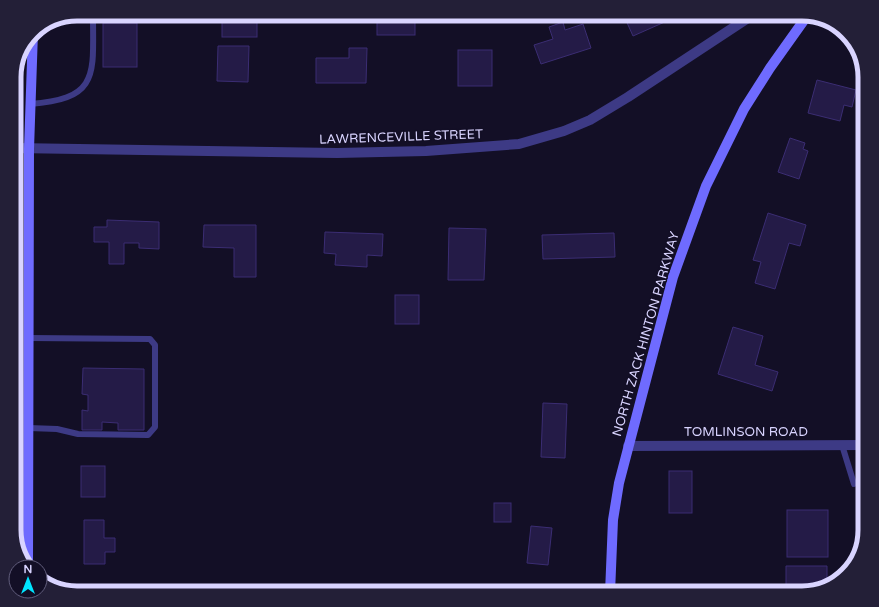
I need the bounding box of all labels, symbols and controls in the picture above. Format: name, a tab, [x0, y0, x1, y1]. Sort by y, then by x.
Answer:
street label: LAWRENCEVILLE STREET	[319, 126, 483, 148]
street label: NORTH ZACK HINTON PARKWAY	[609, 230, 683, 438]
street label: TOMLINSON ROAD	[684, 424, 808, 440]
north arrow	[8, 559, 48, 599]
text: N	[24, 563, 32, 576]

